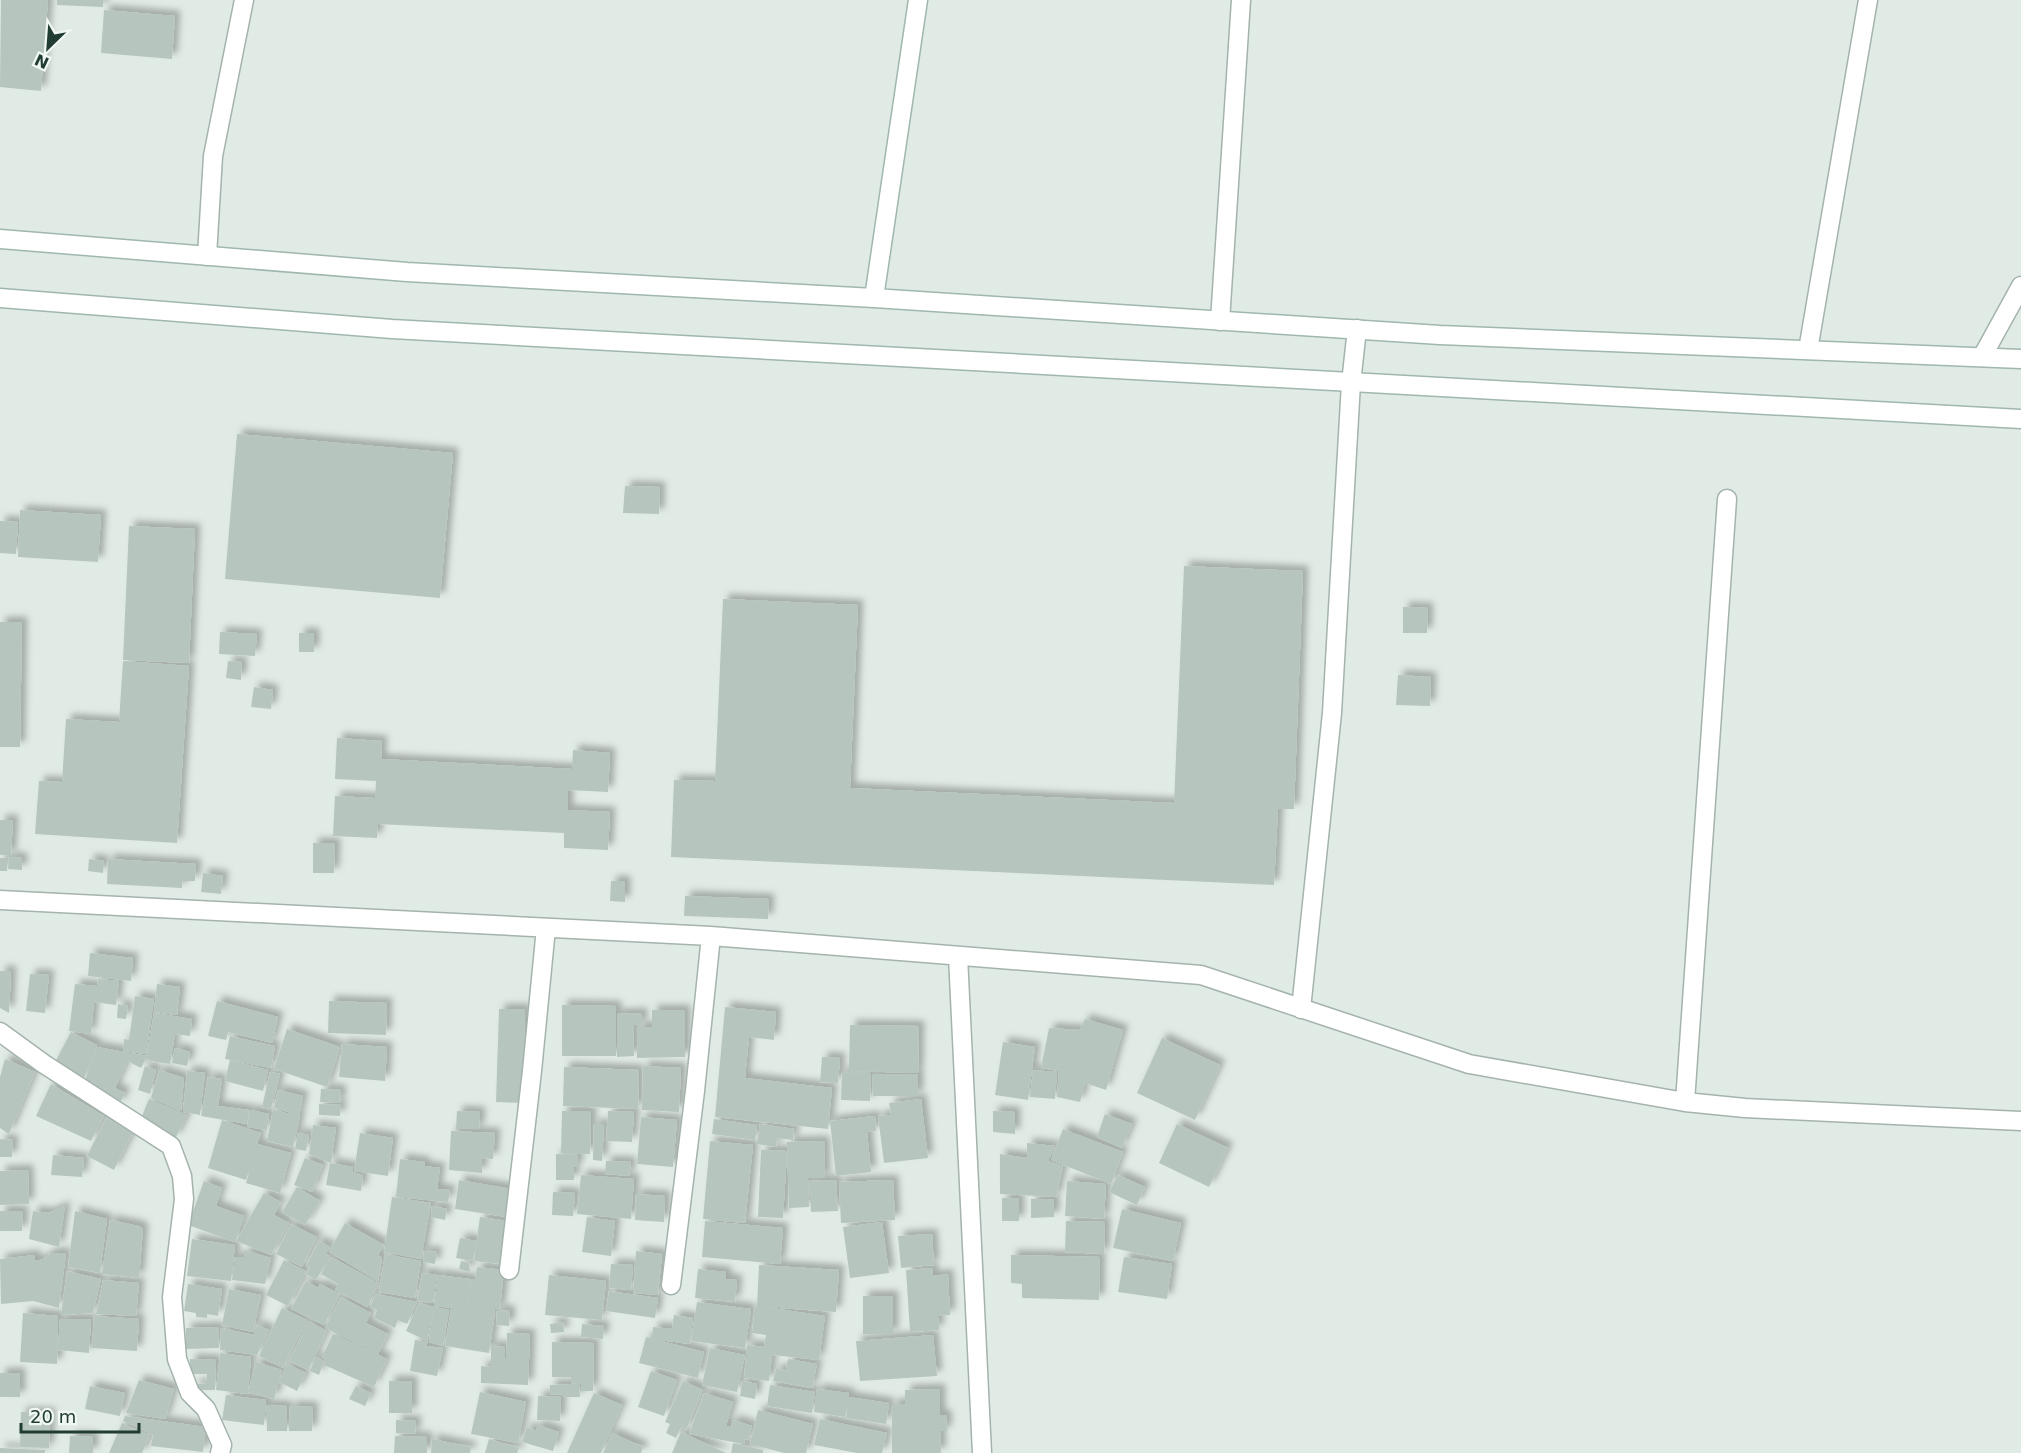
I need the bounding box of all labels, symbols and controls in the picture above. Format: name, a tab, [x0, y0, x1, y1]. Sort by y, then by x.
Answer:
north arrow	[18, 18, 78, 78]
text: N	[32, 50, 52, 73]
scale bar	[21, 1396, 140, 1434]
text: 20 m	[30, 1406, 76, 1427]

